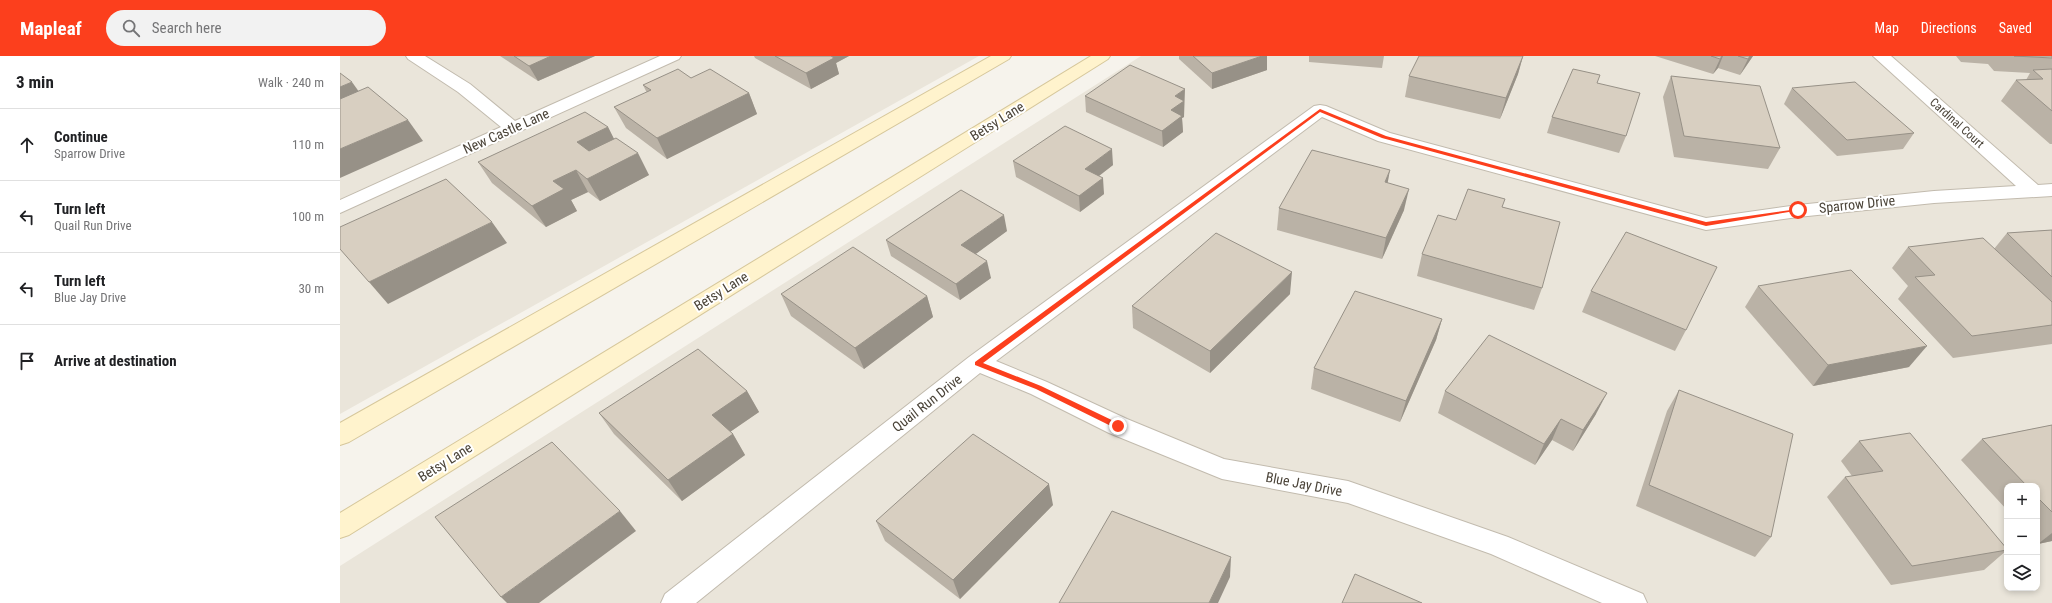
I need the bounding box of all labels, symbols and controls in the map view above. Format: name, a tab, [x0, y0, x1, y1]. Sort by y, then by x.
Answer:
search box	[106, 10, 386, 46]
text: Mapleaf	[20, 17, 82, 40]
icon: search	[120, 17, 142, 39]
text: Search here	[152, 19, 222, 37]
text: Map	[1875, 20, 1899, 36]
text: Directions	[1921, 20, 1977, 36]
text: Saved	[1999, 20, 2032, 36]
text: 3 min	[16, 72, 54, 92]
text: Walk · 240 m	[258, 75, 324, 90]
street label: Cardinal Court	[1927, 95, 1987, 151]
street label: Betsy Lane	[967, 98, 1027, 144]
street label: New Castle Lane	[461, 105, 552, 157]
text: Continue	[54, 128, 108, 146]
icon: ahead	[16, 134, 38, 156]
text: 110 m	[292, 137, 324, 152]
text: Sparrow Drive	[54, 146, 125, 161]
street label: Sparrow Drive	[1818, 192, 1896, 216]
text: Turn left	[54, 200, 105, 218]
route start	[1789, 201, 1807, 219]
icon: left	[16, 206, 38, 228]
text: 100 m	[292, 209, 324, 224]
text: Quail Run Drive	[54, 218, 132, 233]
street label: Betsy Lane	[691, 268, 751, 314]
text: Turn left	[54, 272, 105, 290]
icon: left	[16, 278, 38, 300]
text: 30 m	[298, 281, 324, 296]
text: Blue Jay Drive	[54, 290, 126, 305]
icon: arrive	[16, 350, 38, 372]
text: Arrive at destination	[54, 352, 177, 370]
street label: Quail Run Drive	[889, 371, 965, 435]
route end	[1109, 417, 1127, 435]
street label: Betsy Lane	[415, 439, 475, 485]
street label: Blue Jay Drive	[1264, 469, 1344, 499]
map controls	[2004, 483, 2040, 591]
button: +	[2004, 483, 2040, 519]
button: −	[2004, 519, 2040, 555]
button: layers	[2004, 555, 2040, 591]

